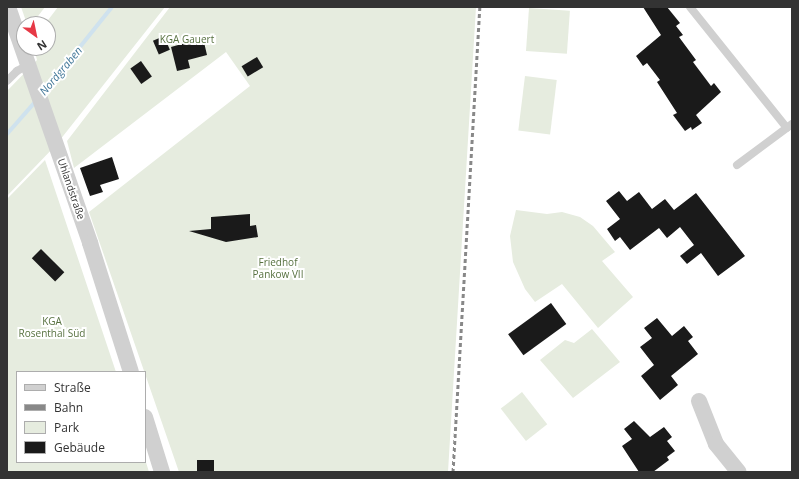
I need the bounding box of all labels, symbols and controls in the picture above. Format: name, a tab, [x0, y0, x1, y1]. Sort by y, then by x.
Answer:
north arrow	[16, 16, 56, 56]
park label: KGA Gauert	[160, 34, 214, 46]
water label: Nordgraben	[37, 44, 85, 98]
street label: Uhlandstraße	[55, 157, 87, 221]
park label: Friedhof Pankow VII	[253, 256, 303, 280]
park label: KGA Rosenthal Süd	[19, 315, 85, 338]
legend	[16, 371, 146, 463]
text: Straße	[54, 379, 91, 396]
text: Bahn	[54, 399, 83, 416]
text: Park	[54, 419, 79, 436]
text: Gebäude	[54, 439, 105, 456]

